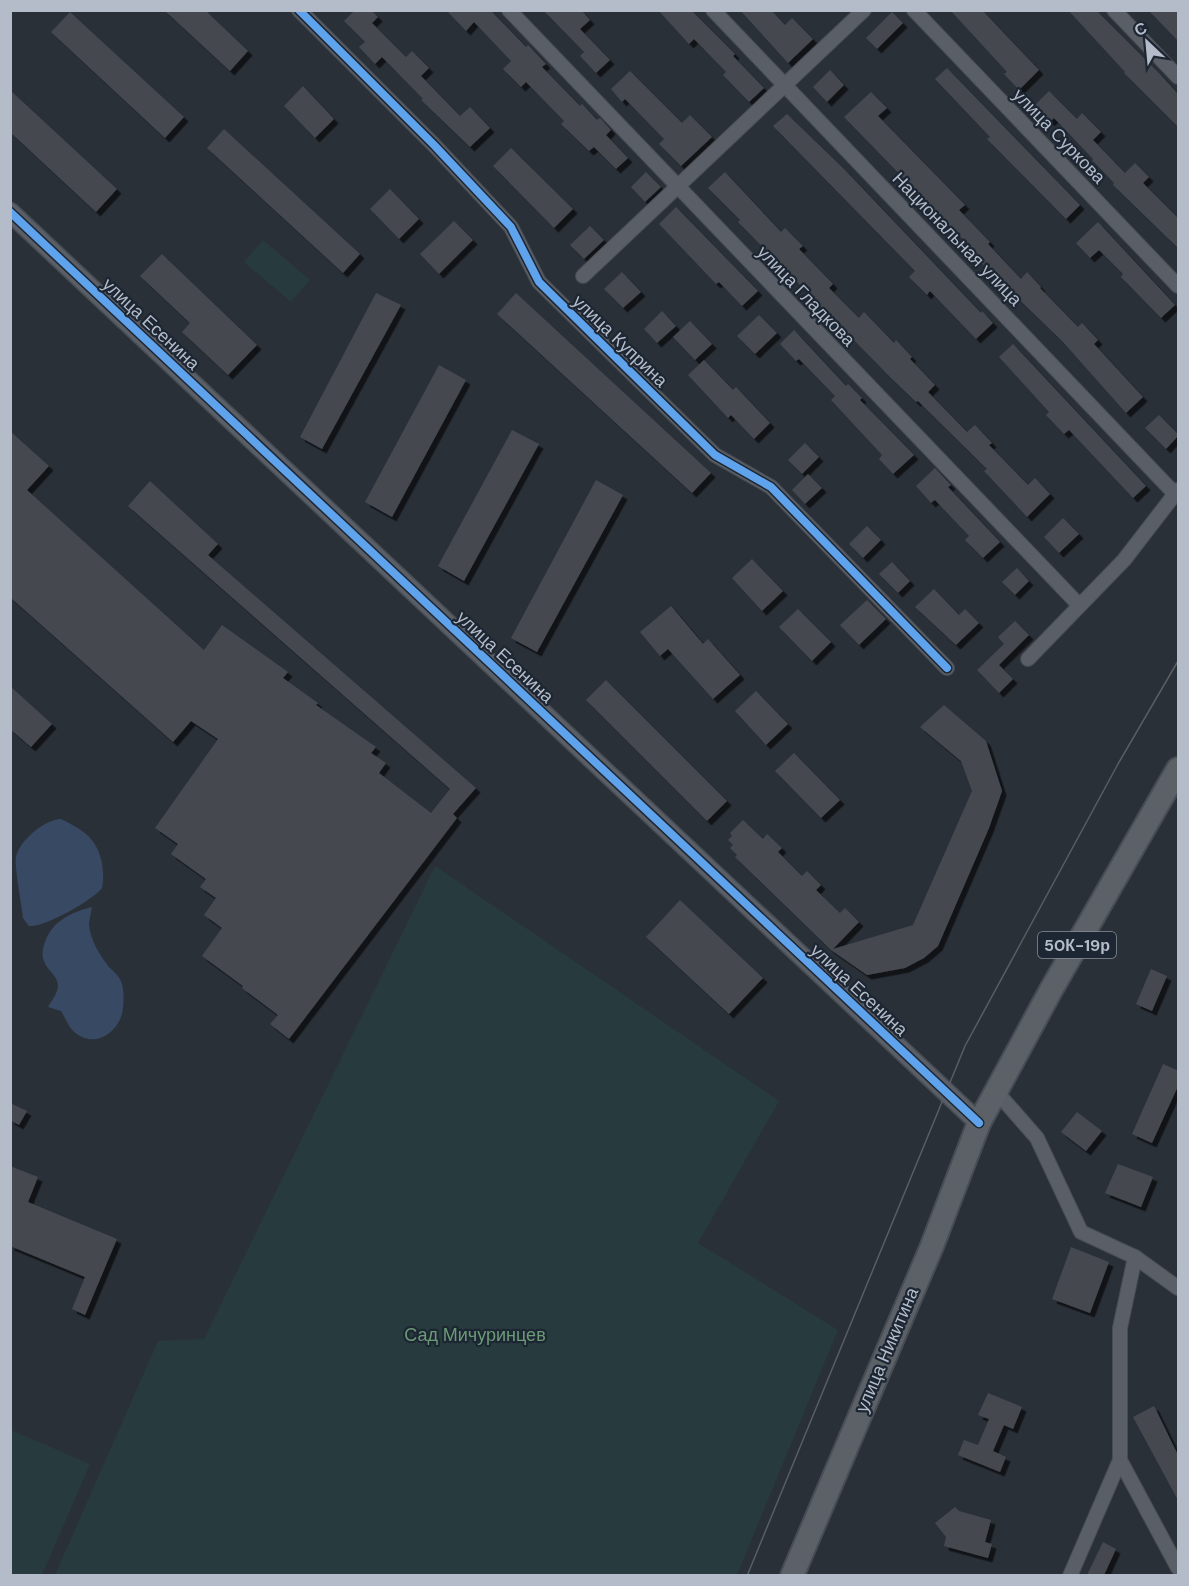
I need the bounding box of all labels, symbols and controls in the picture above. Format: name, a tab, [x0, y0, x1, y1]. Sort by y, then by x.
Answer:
north arrow	[1117, 12, 1177, 72]
text: С	[1131, 17, 1151, 41]
street label: улица Суркова	[1007, 83, 1111, 189]
street label: Национальная улица	[887, 167, 1028, 312]
street label: улица Гладкова	[752, 240, 861, 352]
street label: улица Есенина	[97, 273, 206, 376]
street label: улица Куприна	[567, 289, 673, 393]
street label: улица Есенина	[451, 606, 560, 709]
road number: 50К-19р	[1038, 932, 1116, 958]
street label: улица Есенина	[805, 939, 914, 1042]
street label: улица Никитина	[850, 1283, 925, 1416]
park label: Сад Мичуринцев	[404, 1323, 546, 1347]

